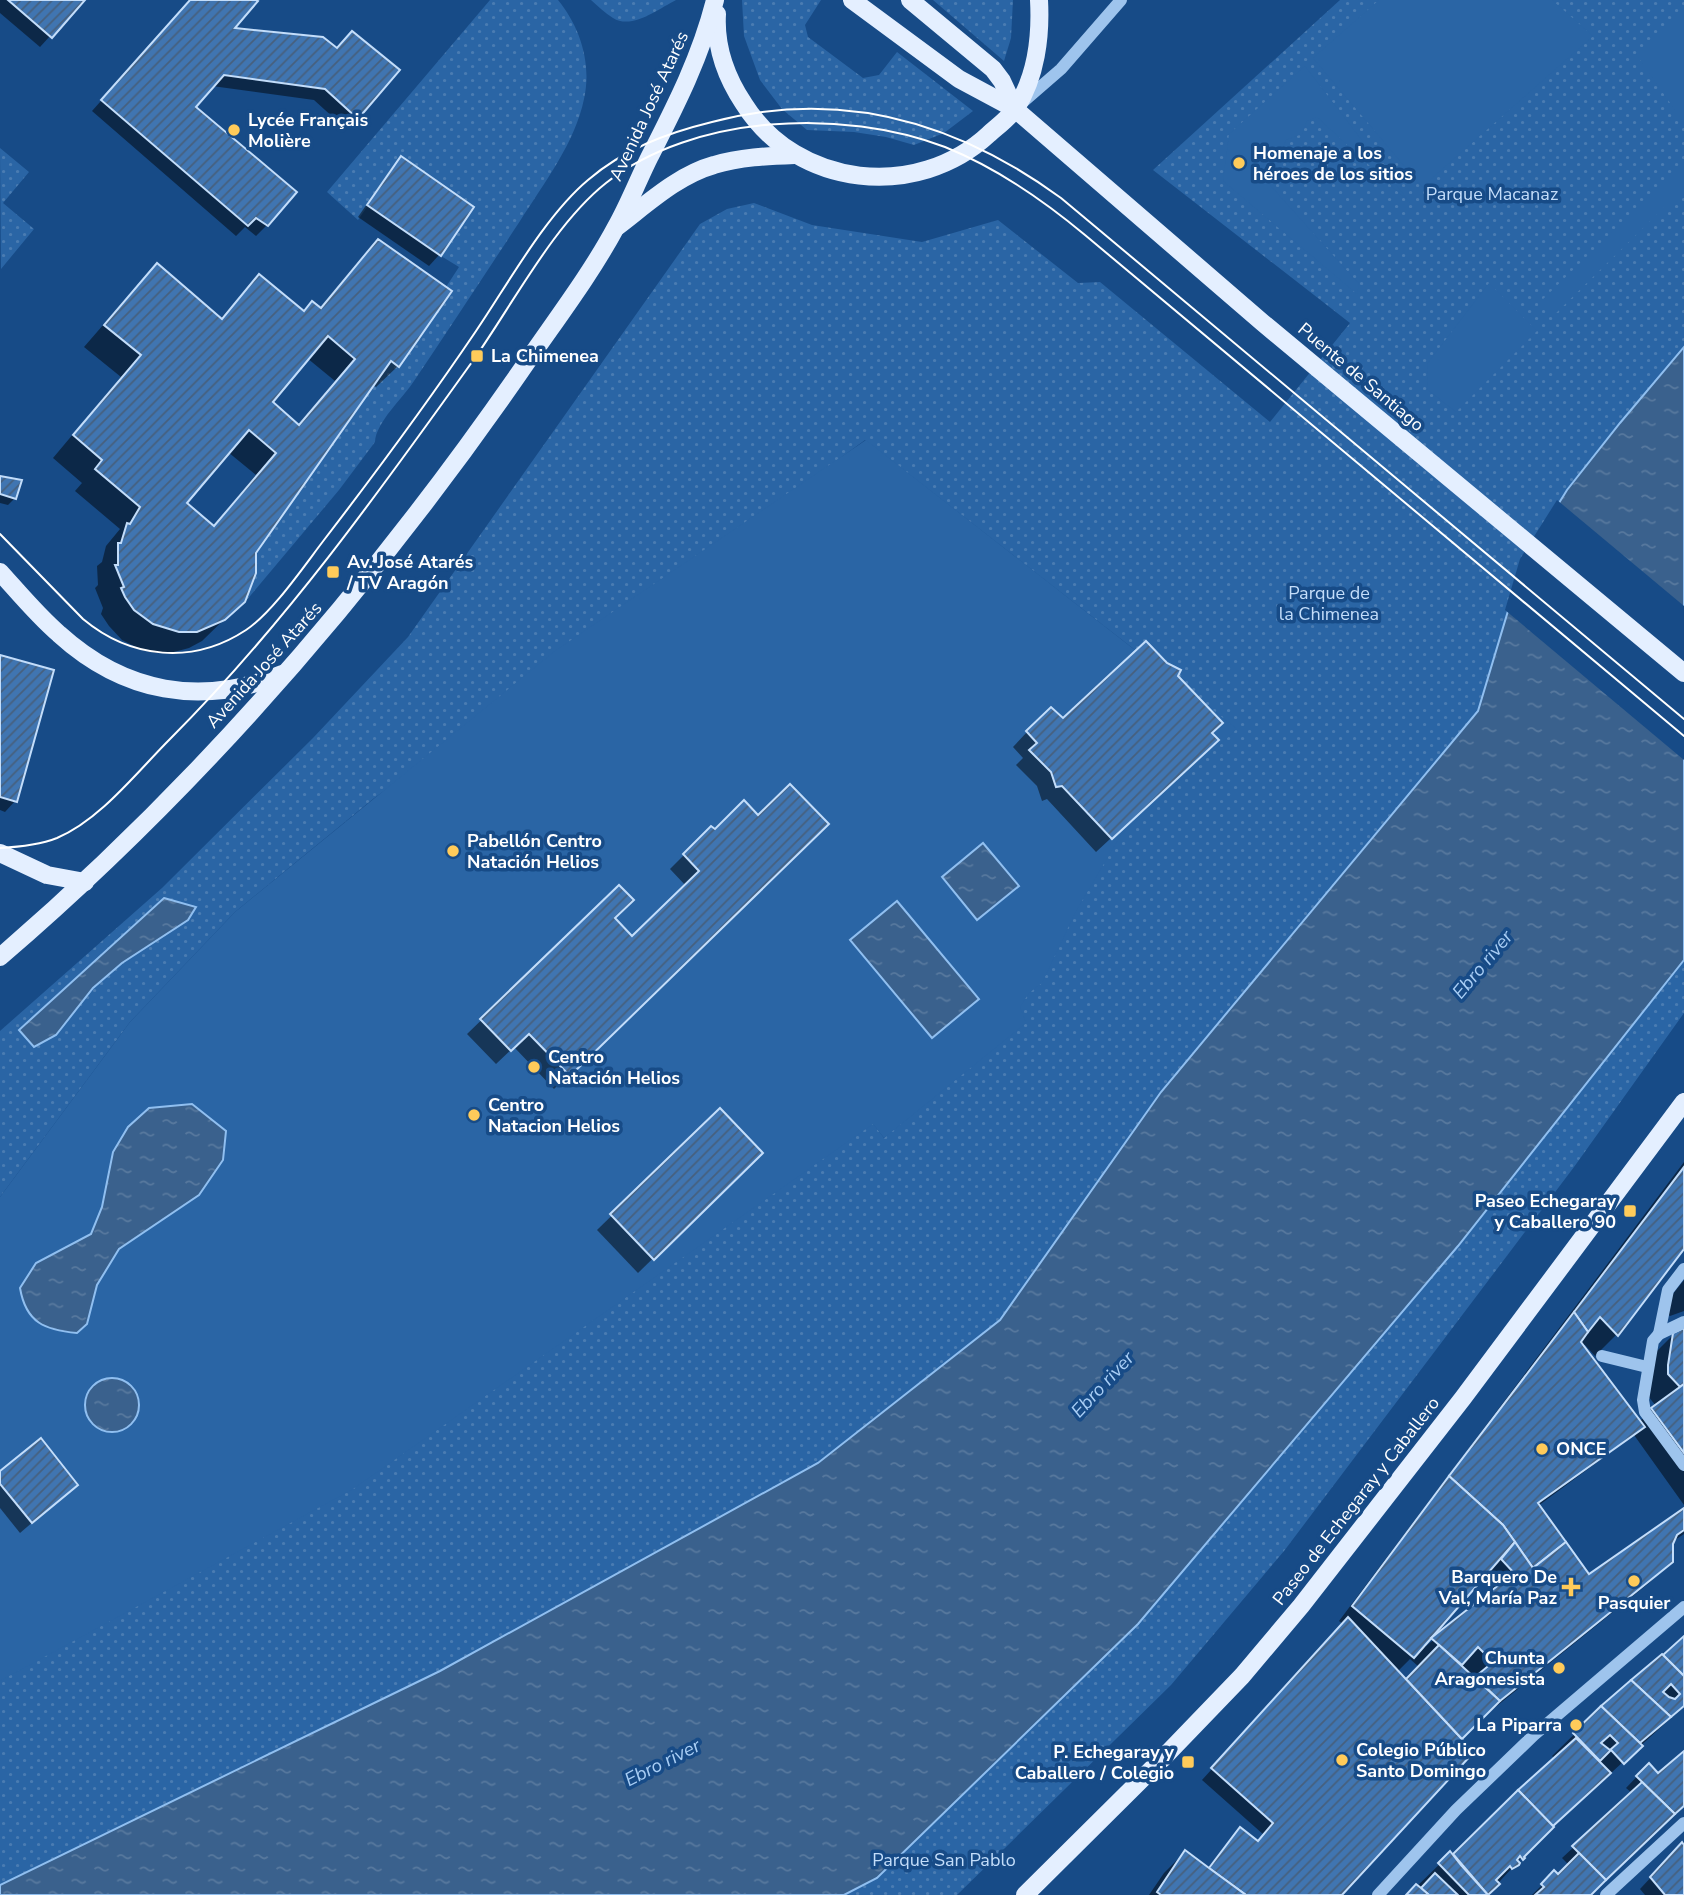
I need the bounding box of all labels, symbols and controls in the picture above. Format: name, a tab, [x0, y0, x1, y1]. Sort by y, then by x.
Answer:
street label: Avenida José Atarés	[604, 27, 694, 185]
place label: Lycée Français Molière	[248, 108, 368, 153]
marker: Lycée Français Molière	[226, 122, 242, 138]
place label: Homenaje a los héroes de los sitios	[1253, 141, 1413, 186]
marker: Homenaje a los héroes de los sitios	[1231, 155, 1247, 171]
park label: Parque Macanaz	[1426, 182, 1558, 206]
street label: Puente de Santiago	[1293, 317, 1429, 437]
place label: La Chimenea	[491, 344, 599, 368]
marker: La Chimenea	[469, 348, 485, 364]
place label: Av. José Atarés / TV Aragón	[346, 550, 474, 595]
marker: Av. José Atarés / TV Aragón	[325, 564, 341, 580]
park label: Parque de la Chimenea	[1279, 581, 1379, 626]
street label: Avenida José Atarés	[201, 597, 327, 733]
place label: Pabellón Centro Natación Helios	[467, 829, 602, 874]
marker: Pabellón Centro Natación Helios	[445, 843, 461, 859]
water label: Ebro river	[1446, 924, 1520, 1004]
place label: Centro Natación Helios	[548, 1045, 680, 1090]
marker: Centro Natación Helios	[526, 1059, 542, 1075]
place label: Centro Natacion Helios	[488, 1093, 620, 1138]
marker: Centro Natacion Helios	[466, 1107, 482, 1123]
place label: Paseo Echegaray y Caballero 90	[1475, 1189, 1617, 1234]
marker: Paseo Echegaray y Caballero 90	[1622, 1203, 1638, 1219]
water label: Ebro river	[1065, 1345, 1141, 1424]
street label: Paseo de Echegaray y Caballero	[1267, 1392, 1445, 1610]
place label: ONCE	[1556, 1437, 1607, 1461]
marker: ONCE	[1534, 1441, 1550, 1457]
place label: Barquero De Val, María Paz	[1438, 1565, 1557, 1610]
marker: Pasquier	[1626, 1573, 1642, 1589]
marker: Barquero De Val, María Paz	[1563, 1579, 1579, 1595]
place label: Pasquier	[1598, 1591, 1670, 1615]
place label: Chunta Aragonesista	[1434, 1646, 1545, 1691]
marker: Chunta Aragonesista	[1551, 1660, 1567, 1676]
place label: La Piparra	[1476, 1713, 1562, 1737]
marker: La Piparra	[1568, 1717, 1584, 1733]
water label: Ebro river	[620, 1732, 706, 1793]
place label: Colegio Público Santo Domingo	[1356, 1738, 1486, 1783]
place label: P. Echegaray y Caballero / Colegio	[1015, 1740, 1175, 1785]
marker: Colegio Público Santo Domingo	[1334, 1752, 1350, 1768]
marker: P. Echegaray y Caballero / Colegio	[1180, 1754, 1196, 1770]
park label: Parque San Pablo	[872, 1848, 1016, 1872]

